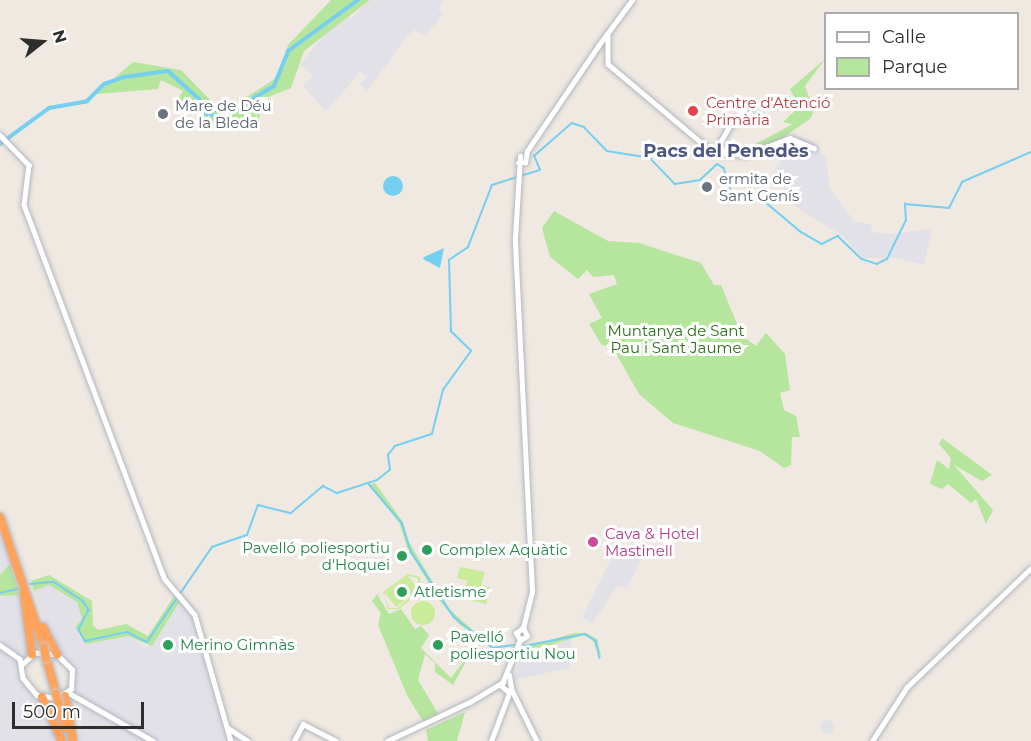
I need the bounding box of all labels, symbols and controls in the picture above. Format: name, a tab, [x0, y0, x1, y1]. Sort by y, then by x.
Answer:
north arrow	[12, 12, 72, 72]
legend	[824, 12, 1019, 90]
text: Calle	[882, 26, 926, 48]
text: N	[49, 28, 71, 46]
text: Parque	[882, 56, 947, 78]
place label: Centre d'Atenció Primària	[706, 93, 830, 128]
place label: Mare de Déu de la Bleda	[175, 96, 272, 131]
marker: Centre d'Atenció Primària	[684, 102, 702, 120]
marker: Mare de Déu de la Bleda	[156, 107, 170, 121]
district label: Pacs del Penedès	[643, 140, 809, 162]
place label: ermita de Sant Genís	[719, 169, 799, 204]
marker: ermita de Sant Genís	[700, 180, 714, 194]
park label: Muntanya de Sant Pau i Sant Jaume	[607, 321, 745, 356]
place label: Cava & Hotel Mastinell	[605, 524, 699, 559]
marker: Cava & Hotel Mastinell	[586, 535, 600, 549]
place label: Pavelló poliesportiu d'Hoquei	[242, 538, 390, 573]
place label: Complex Aquàtic	[439, 541, 568, 559]
marker: Complex Aquàtic	[420, 543, 434, 557]
marker: Pavelló poliesportiu d'Hoquei	[395, 549, 409, 563]
place label: Atletisme	[414, 583, 486, 601]
marker: Atletisme	[395, 585, 409, 599]
place label: Pavelló poliesportiu Nou	[450, 627, 576, 662]
place label: Merino Gimnàs	[180, 636, 295, 654]
marker: Merino Gimnàs	[161, 638, 175, 652]
marker: Pavelló poliesportiu Nou	[431, 638, 445, 652]
scale bar	[15, 690, 147, 728]
text: 500 m	[23, 701, 81, 723]

